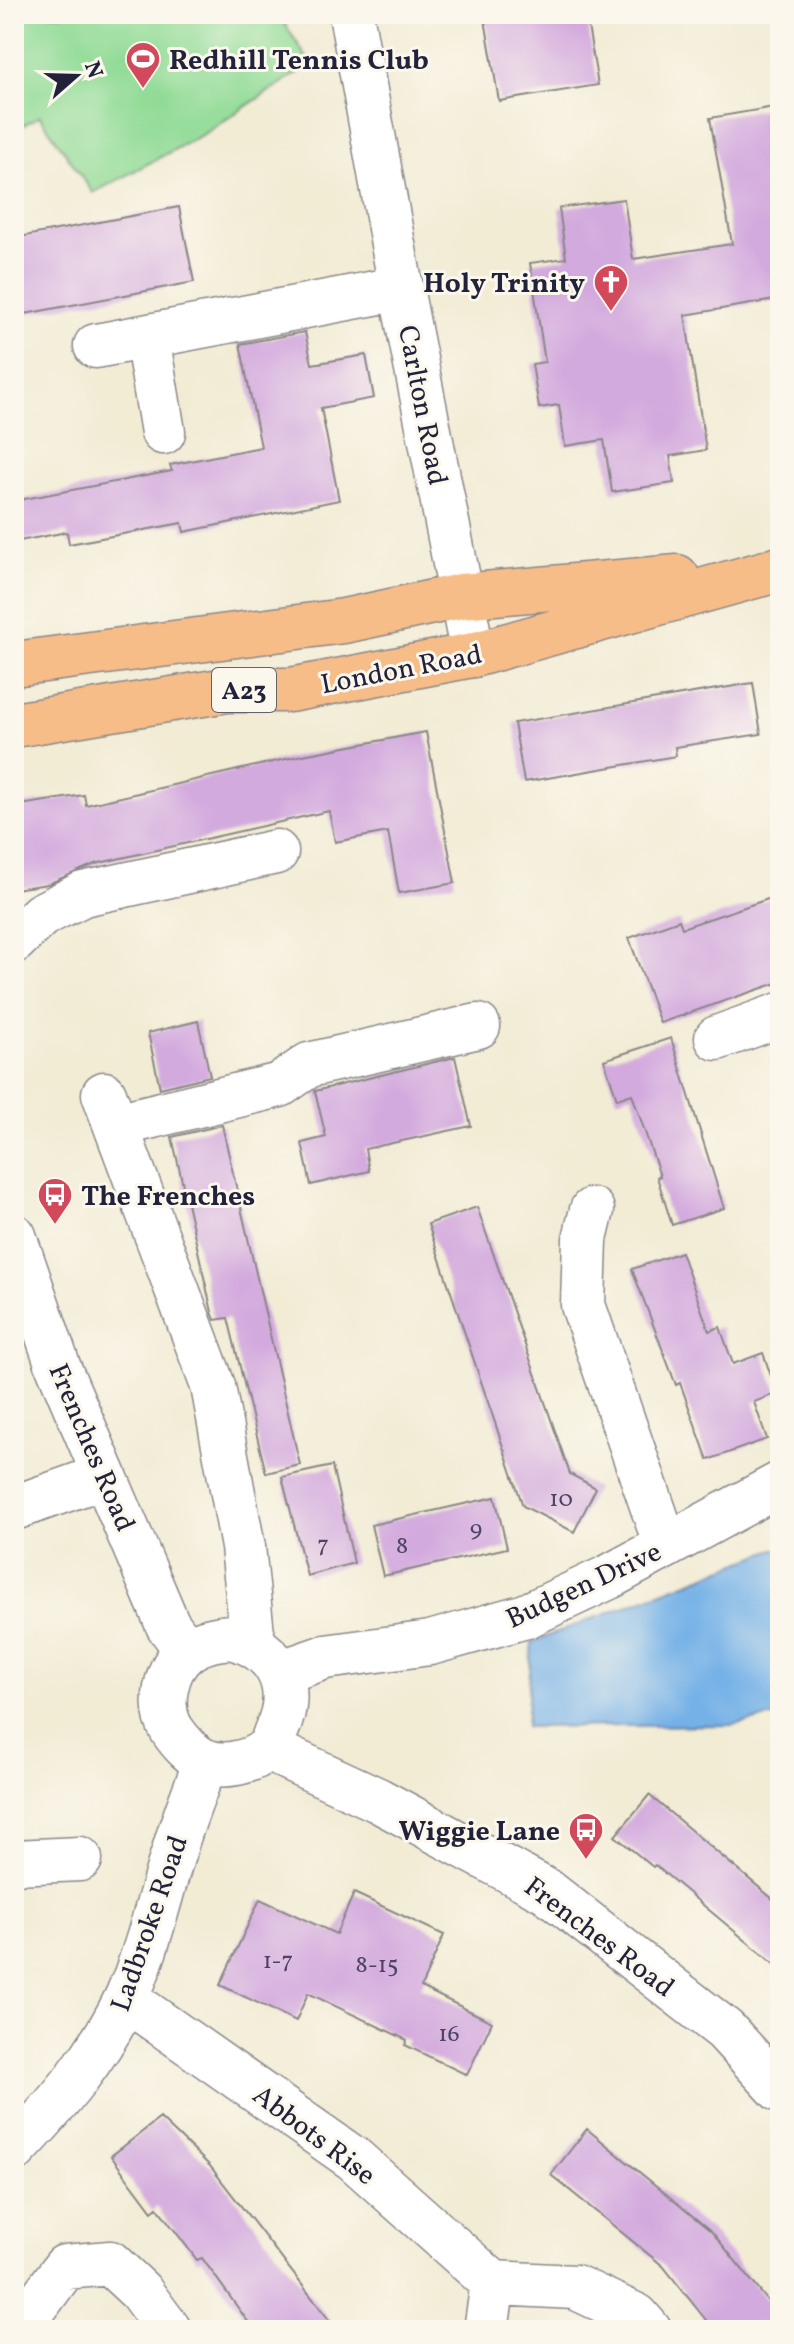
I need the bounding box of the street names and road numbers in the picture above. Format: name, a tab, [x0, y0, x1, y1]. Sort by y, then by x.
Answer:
street label: Carlton Road	[387, 322, 456, 489]
street label: London Road	[317, 636, 485, 705]
road number: A23	[212, 668, 276, 712]
street label: Frenches Road	[38, 1358, 144, 1538]
street label: Budgen Drive	[500, 1533, 668, 1639]
street label: Ladbroke Road	[102, 1830, 199, 2017]
street label: Frenches Road	[515, 1869, 682, 2007]
street label: Abbots Rise	[244, 2077, 383, 2195]

